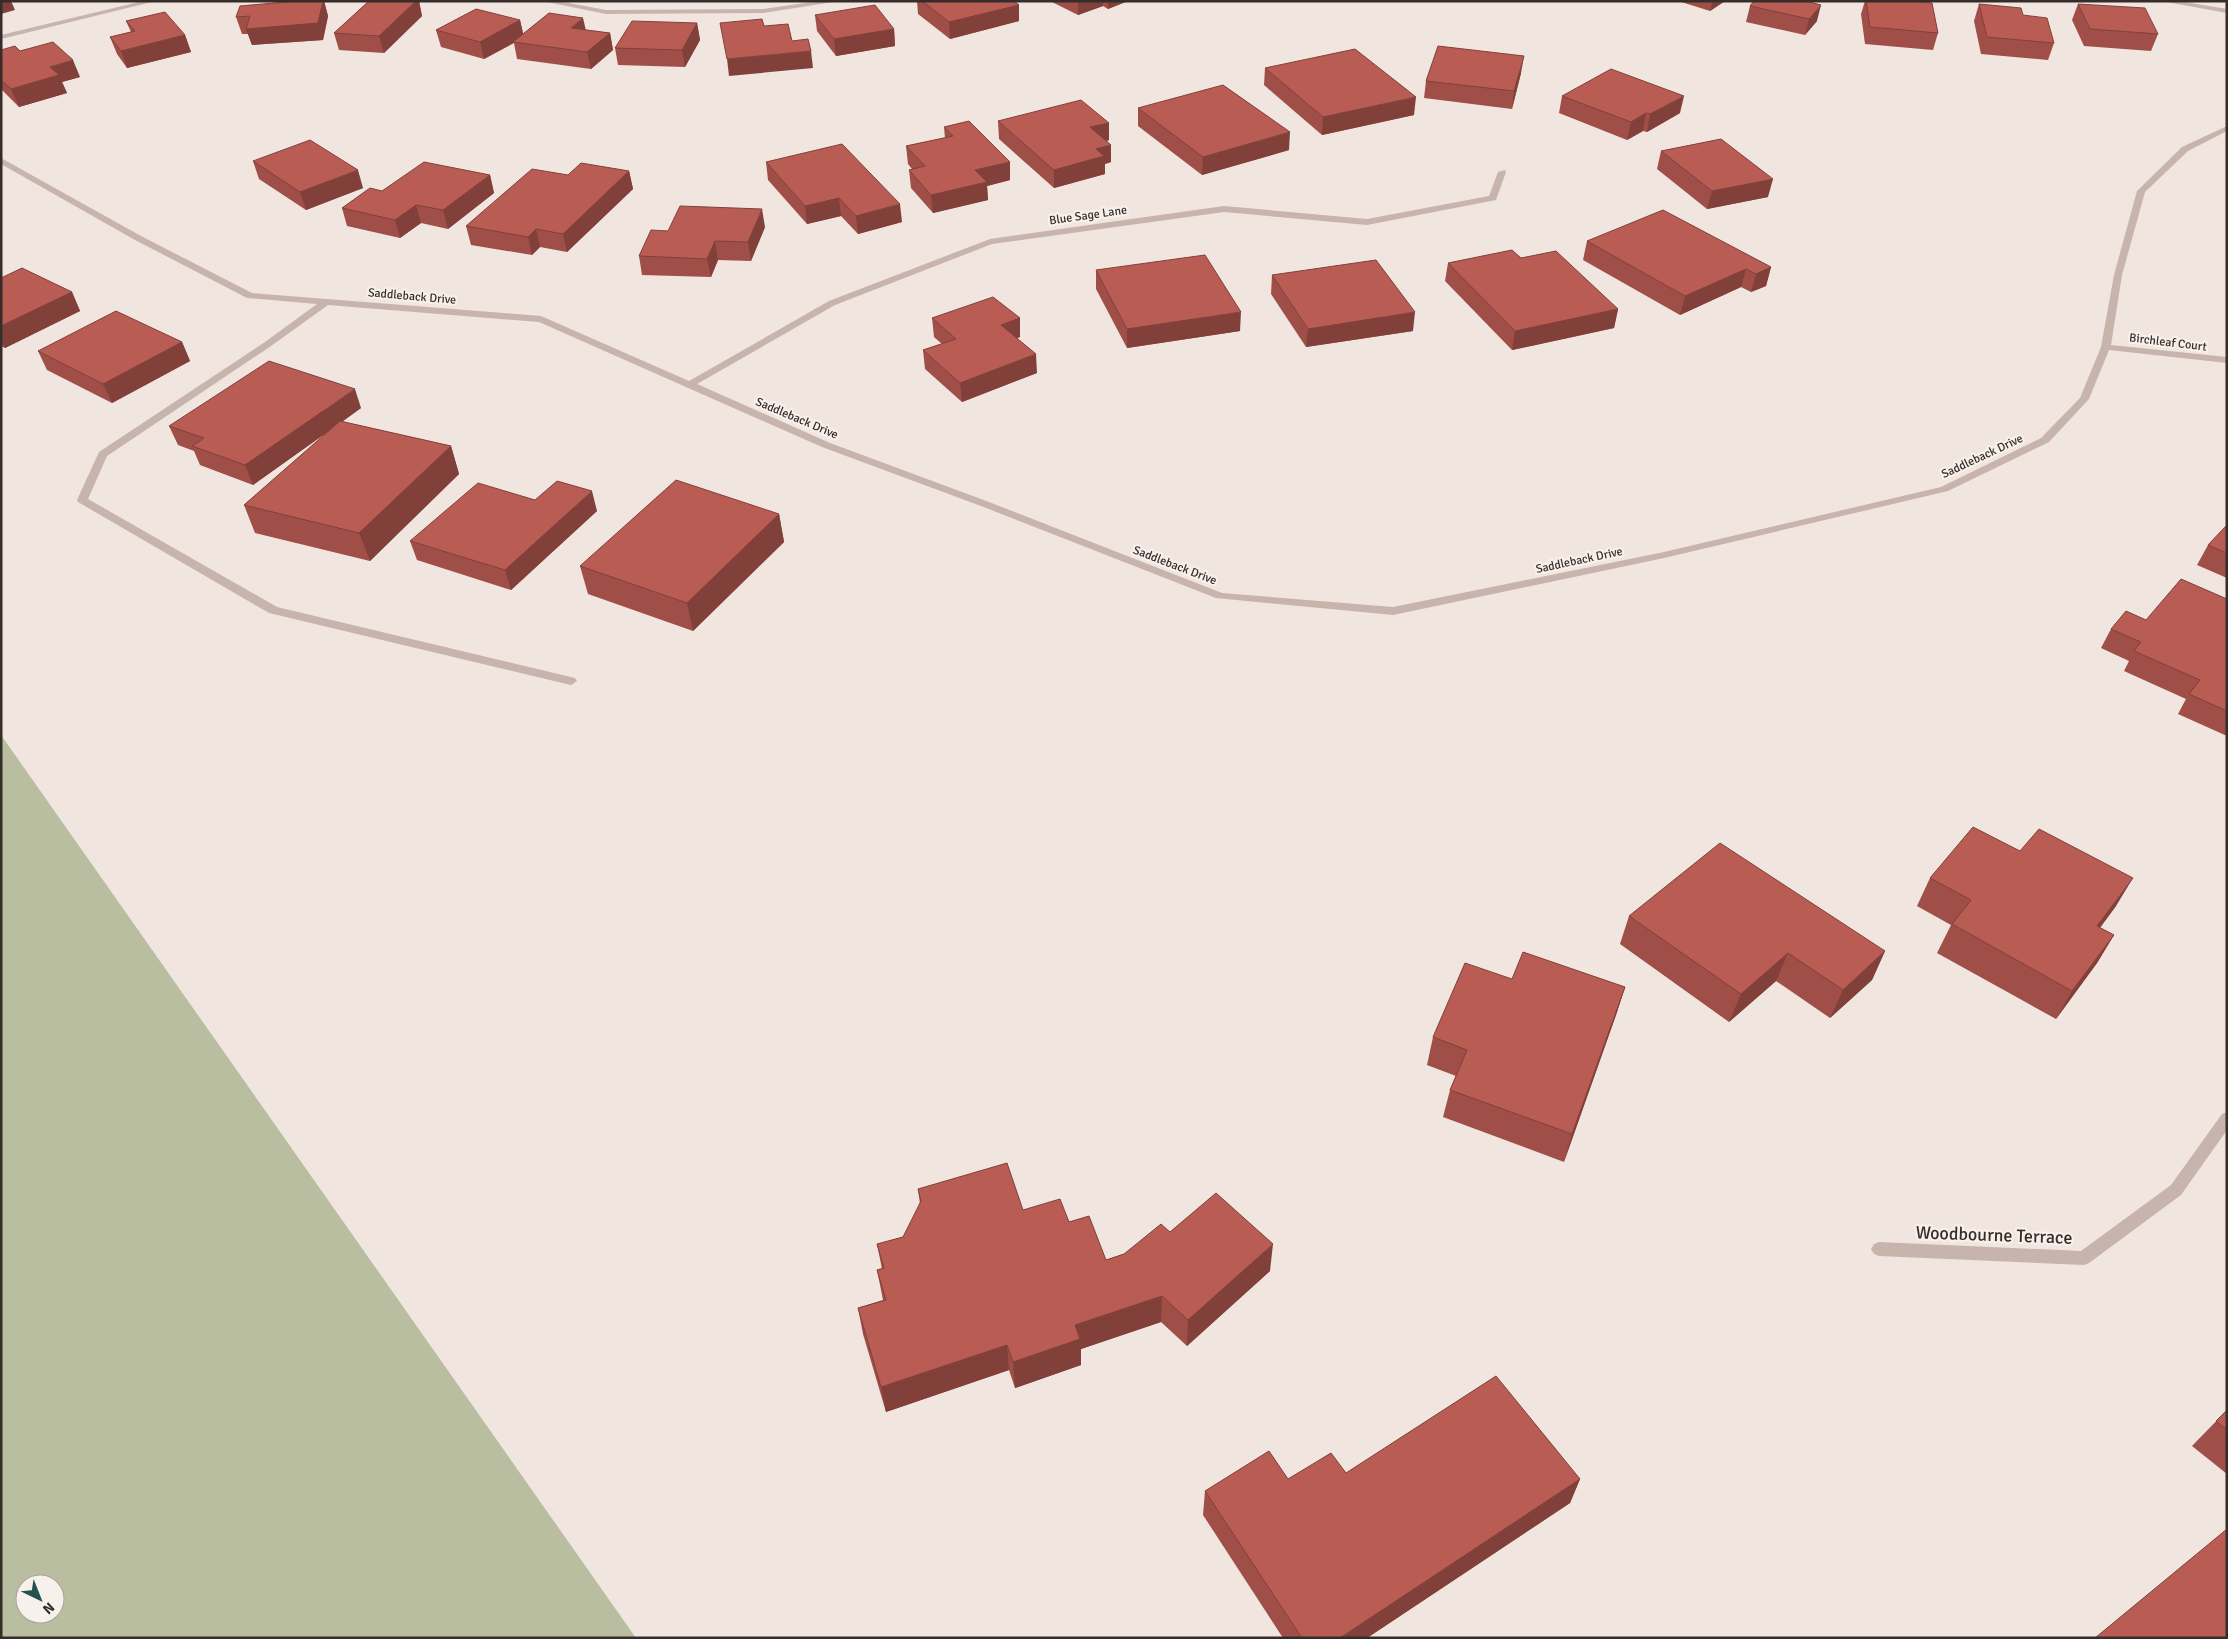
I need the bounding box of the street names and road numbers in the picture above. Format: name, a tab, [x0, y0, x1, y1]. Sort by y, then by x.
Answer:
street label: Blue Sage Lane	[1048, 203, 1128, 228]
street label: Saddleback Drive	[367, 285, 457, 308]
street label: Birchleaf Court	[2128, 330, 2208, 355]
street label: Saddleback Drive	[753, 394, 840, 443]
street label: Saddleback Drive	[1939, 431, 2025, 482]
street label: Saddleback Drive	[1131, 543, 1219, 588]
street label: Saddleback Drive	[1534, 544, 1624, 577]
street label: Woodbourne Terrace	[1915, 1221, 2073, 1249]

